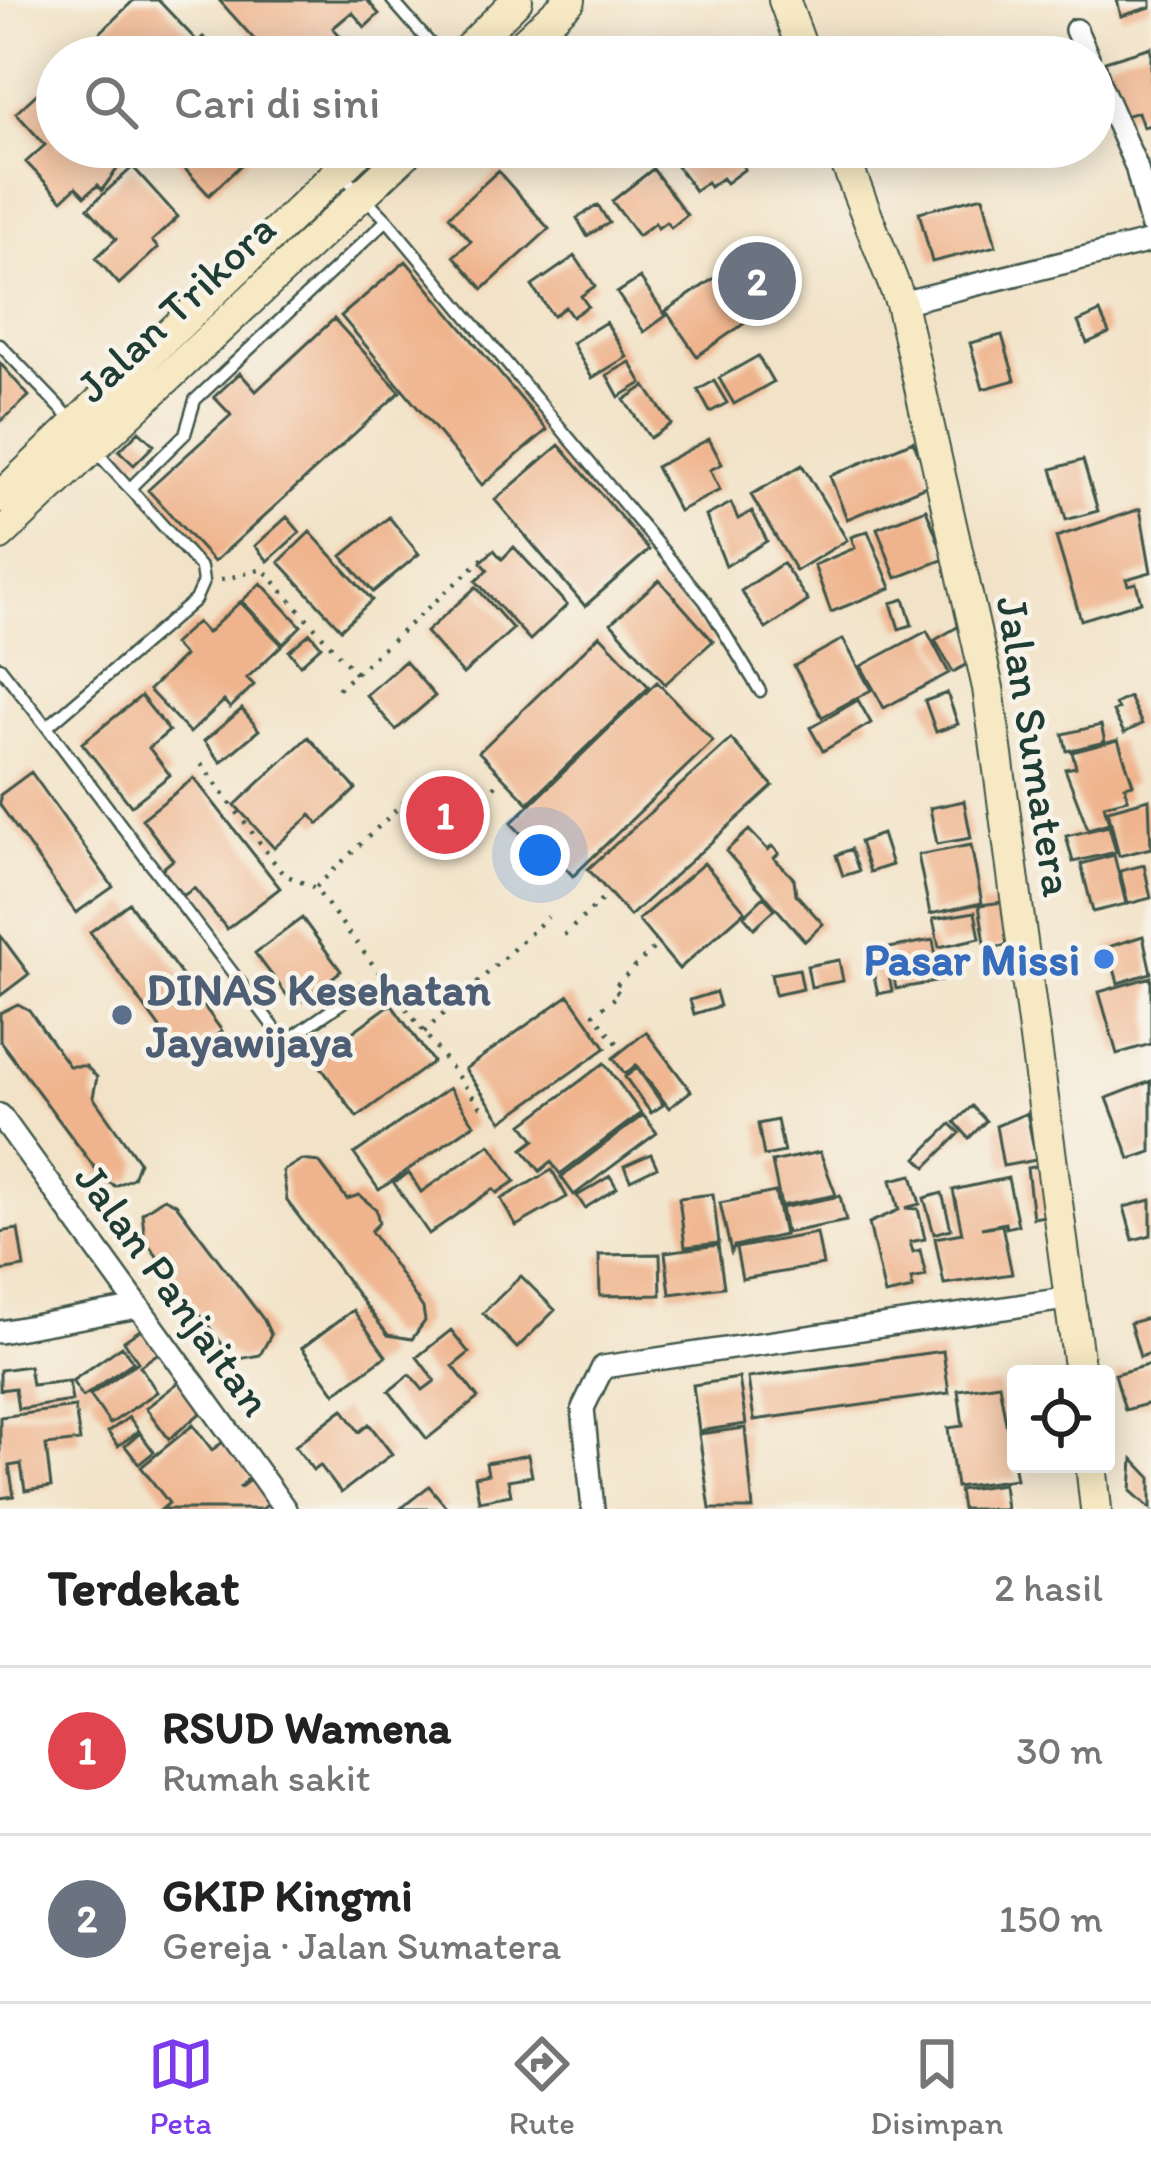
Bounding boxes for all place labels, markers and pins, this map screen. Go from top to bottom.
pin: 2 [718,236,796,326]
pin: 1 [406,770,484,860]
place label: Pasar Missi [864,932,1080,986]
marker: Pasar Missi [1091,946,1117,972]
place label: DINAS Kesehatan Jayawijaya [145,962,491,1068]
marker: DINAS Kesehatan Jayawijaya [109,1002,135,1028]

